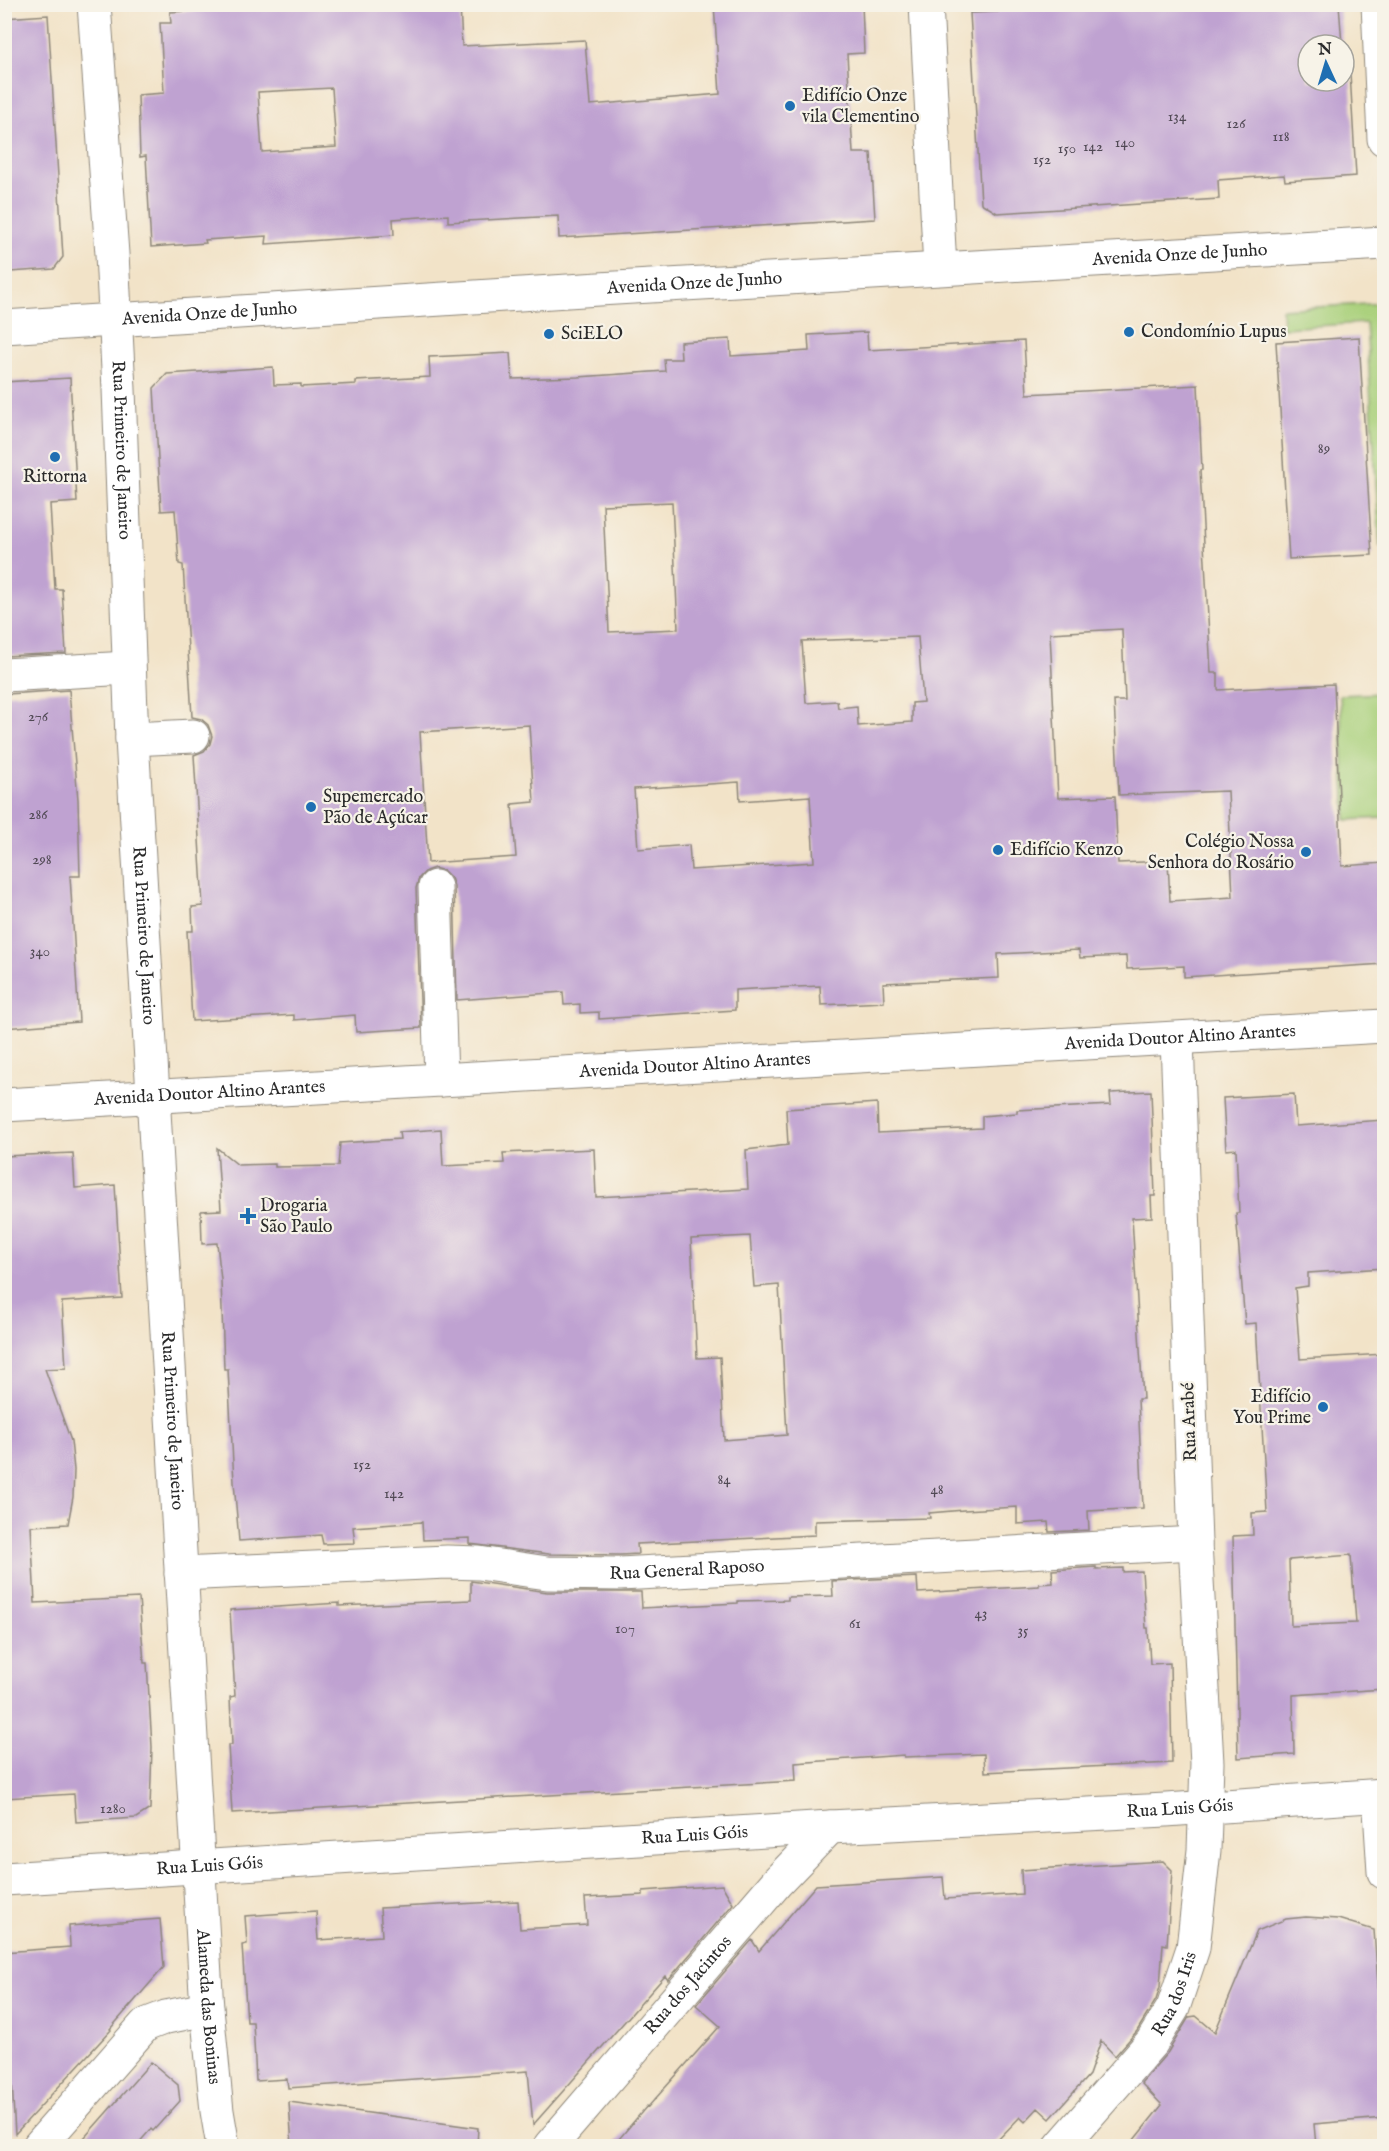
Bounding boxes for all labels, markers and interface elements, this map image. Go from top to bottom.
north arrow [1296,33,1356,93]
text: N [1316,40,1333,61]
place label: Edifício Onze vila Clementino [802,85,920,129]
marker: Edifício Onze vila Clementino [783,99,797,113]
house number: 134 [1168,107,1187,126]
house number: 126 [1227,114,1246,133]
house number: 118 [1272,127,1290,146]
house number: 140 [1115,133,1135,152]
house number: 142 [1083,137,1103,156]
house number: 150 [1058,139,1076,158]
house number: 152 [1033,150,1051,169]
street label: Avenida Onze de Junho [1091,238,1268,272]
street label: Avenida Onze de Junho [605,267,783,300]
street label: Avenida Onze de Junho [120,297,298,331]
place label: Condomínio Lupus [1141,321,1287,344]
place label: SciELO [561,323,623,346]
marker: Condomínio Lupus [1122,325,1136,339]
marker: SciELO [542,327,556,341]
street label: Rua Primeiro de Janeiro [106,360,136,540]
house number: 89 [1318,439,1330,458]
marker: Rittorna [48,450,62,464]
place label: Rittorna [23,466,87,489]
house number: 276 [28,707,49,726]
place label: Supemercado Pão de Açúcar [323,786,428,830]
marker: Supemercado Pão de Açúcar [304,800,318,814]
house number: 286 [28,805,48,824]
place label: Colégio Nossa Senhora do Rosário [1148,831,1294,875]
place label: Edifício Kenzo [1010,839,1123,862]
marker: Edifício Kenzo [991,843,1005,857]
street label: Rua Primeiro de Janeiro [127,845,160,1026]
marker: Colégio Nossa Senhora do Rosário [1299,845,1313,859]
house number: 298 [32,850,52,869]
house number: 340 [30,942,50,961]
street label: Avenida Doutor Altino Arantes [1063,1020,1296,1056]
street label: Avenida Doutor Altino Arantes [578,1047,811,1084]
street label: Avenida Doutor Altino Arantes [92,1075,326,1111]
place label: Drogaria São Paulo [260,1195,333,1239]
marker: Drogaria São Paulo [241,1209,255,1223]
street label: Rua Primeiro de Janeiro [155,1331,189,1511]
street label: Rua Arabé [1177,1382,1203,1462]
place label: Edifício You Prime [1233,1386,1311,1430]
marker: Edifício You Prime [1316,1400,1330,1414]
house number: 152 [353,1455,371,1474]
house number: 84 [717,1470,731,1489]
house number: 48 [930,1480,944,1499]
house number: 142 [384,1484,404,1503]
street label: Rua General Raposo [609,1555,765,1586]
house number: 43 [975,1604,987,1623]
house number: 61 [849,1614,861,1633]
house number: 107 [615,1619,635,1638]
house number: 35 [1017,1621,1029,1640]
street label: Rua Luis Góis [1126,1794,1234,1823]
house number: 1280 [100,1799,126,1818]
street label: Rua Luis Góis [641,1821,749,1850]
street label: Rua Luis Góis [155,1851,264,1881]
street label: Alameda das Boninas [191,1927,226,2085]
street label: Rua dos Jacintos [639,1931,737,2039]
street label: Rua dos Iris [1147,1949,1202,2040]

